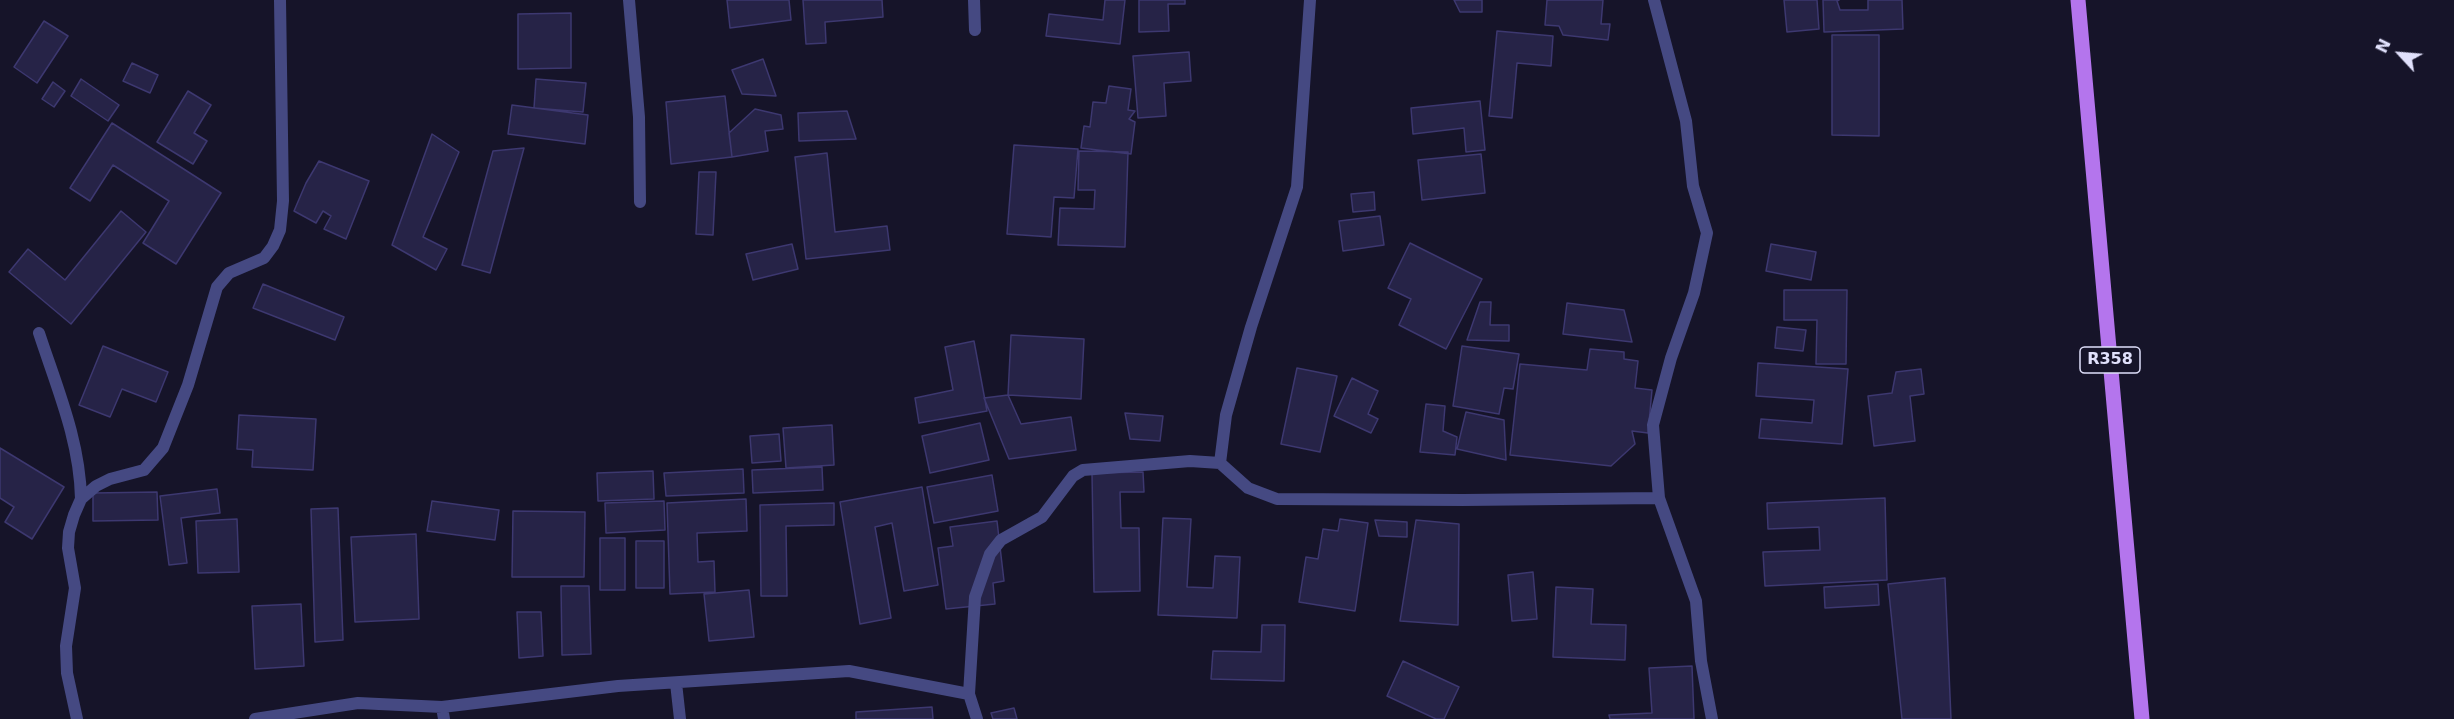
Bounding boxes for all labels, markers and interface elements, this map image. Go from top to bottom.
north arrow [2370,24,2430,84]
text: N [2372,36,2395,56]
road number: R358 [2080,347,2140,373]

